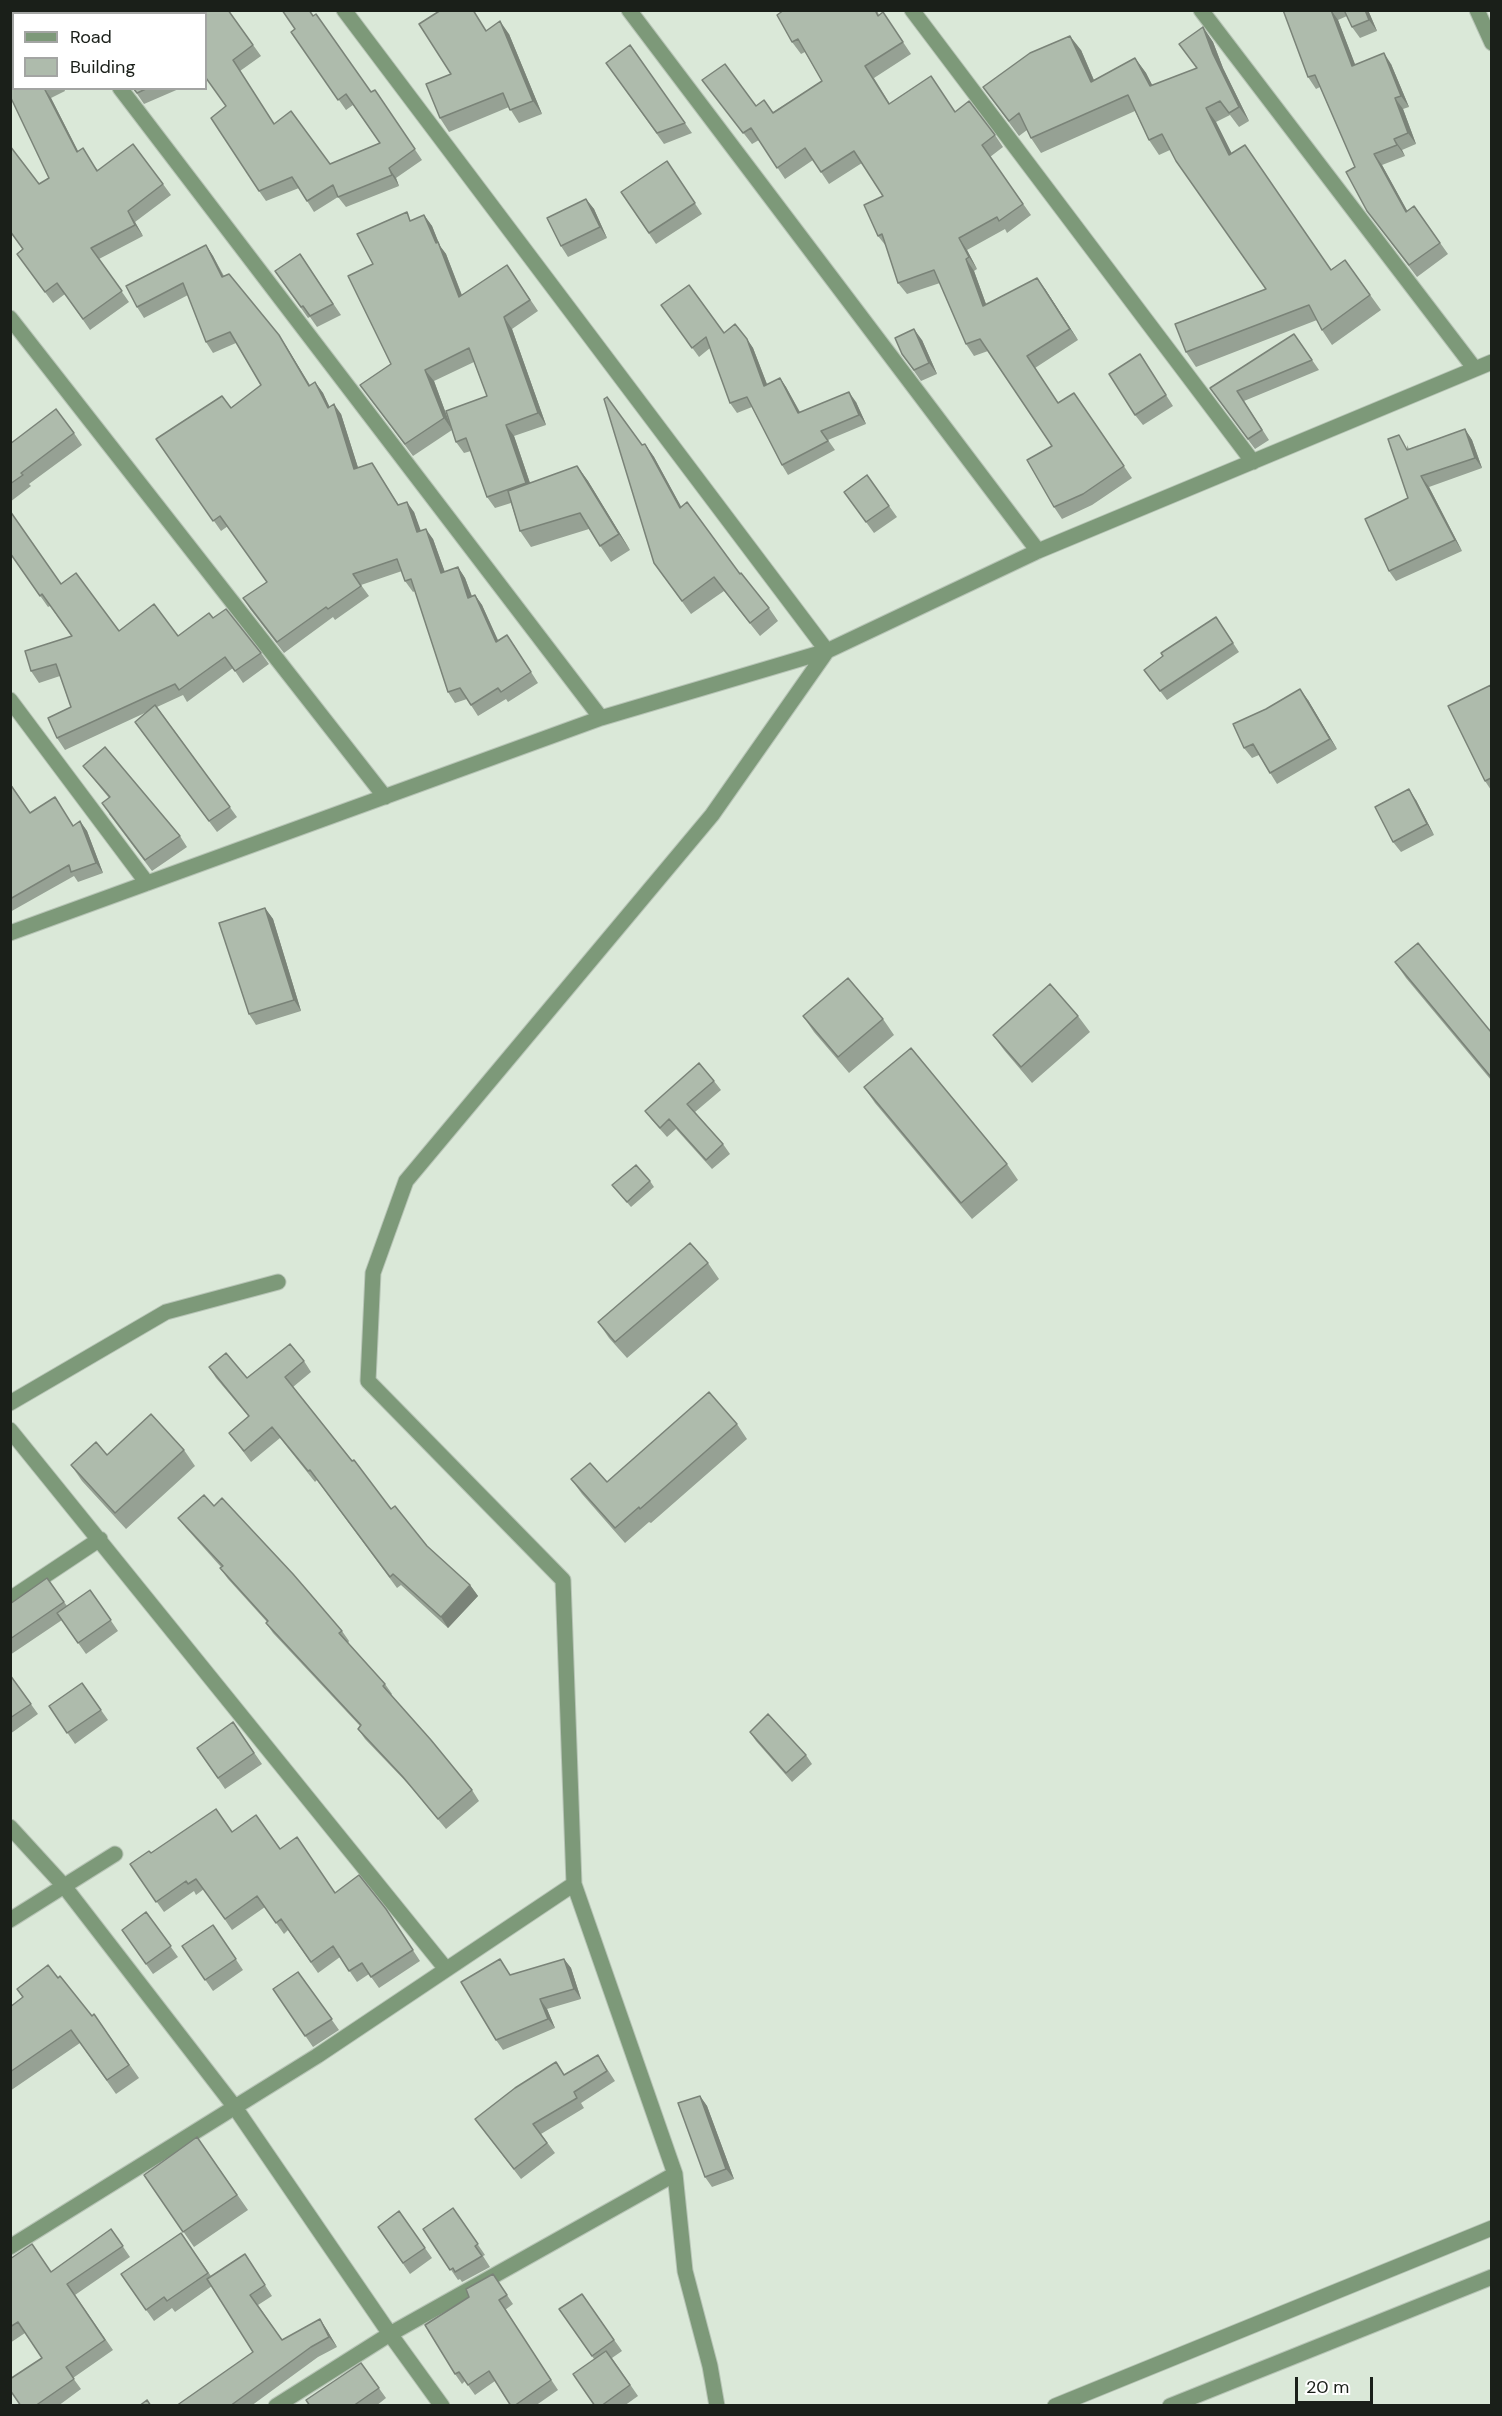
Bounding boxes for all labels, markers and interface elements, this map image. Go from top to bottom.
legend [12,12,207,90]
text: Road [70,25,112,49]
text: Building [70,55,135,79]
scale bar [1298,2365,1376,2403]
text: 20 m [1306,2375,1349,2399]

